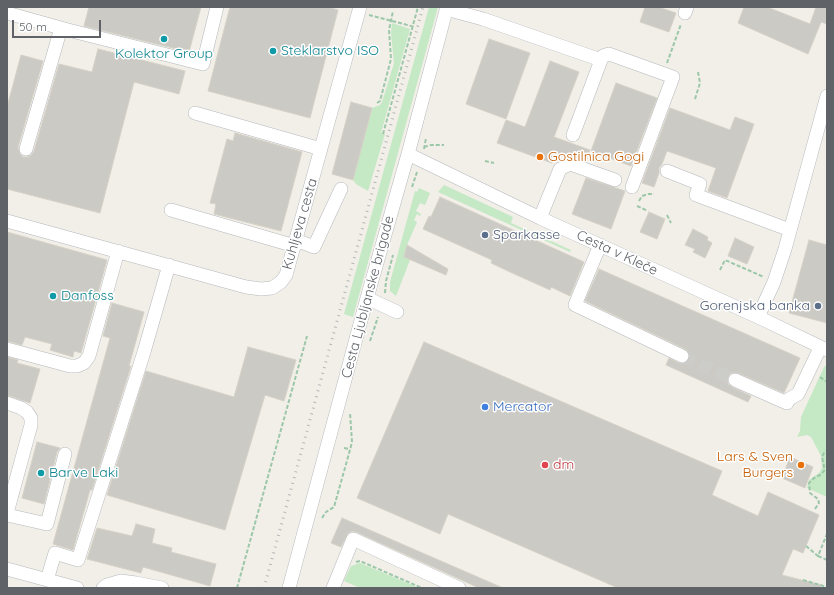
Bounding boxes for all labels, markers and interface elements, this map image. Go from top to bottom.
scale bar [14,12,103,38]
text: 50 m [19,19,47,34]
marker: Kolektor Group [159,34,169,44]
place label: Steklarstvo ISO [281,43,379,59]
place label: Kolektor Group [115,46,213,62]
marker: Steklarstvo ISO [268,46,278,56]
place label: Gostilnica Gogi [548,149,644,165]
marker: Gostilnica Gogi [535,152,545,162]
street label: Kuhljeva cesta [279,176,321,272]
street label: Cesta Ljubljanske brigade [338,214,398,380]
place label: Sparkasse [493,227,560,243]
street label: Cesta v Kleče [574,227,660,279]
marker: Sparkasse [480,230,490,240]
place label: Danfoss [61,288,114,304]
marker: Danfoss [48,291,58,301]
place label: Gorenjska banka [700,298,810,314]
marker: Gorenjska banka [813,301,823,311]
place label: Mercator [493,399,552,415]
marker: Mercator [480,402,490,412]
place label: Lars & Sven Burgers [717,449,793,482]
place label: dm [553,457,574,473]
marker: dm [540,460,550,470]
marker: Lars & Sven Burgers [796,460,806,470]
place label: Barve Laki [49,465,118,481]
marker: Barve Laki [36,468,46,478]

